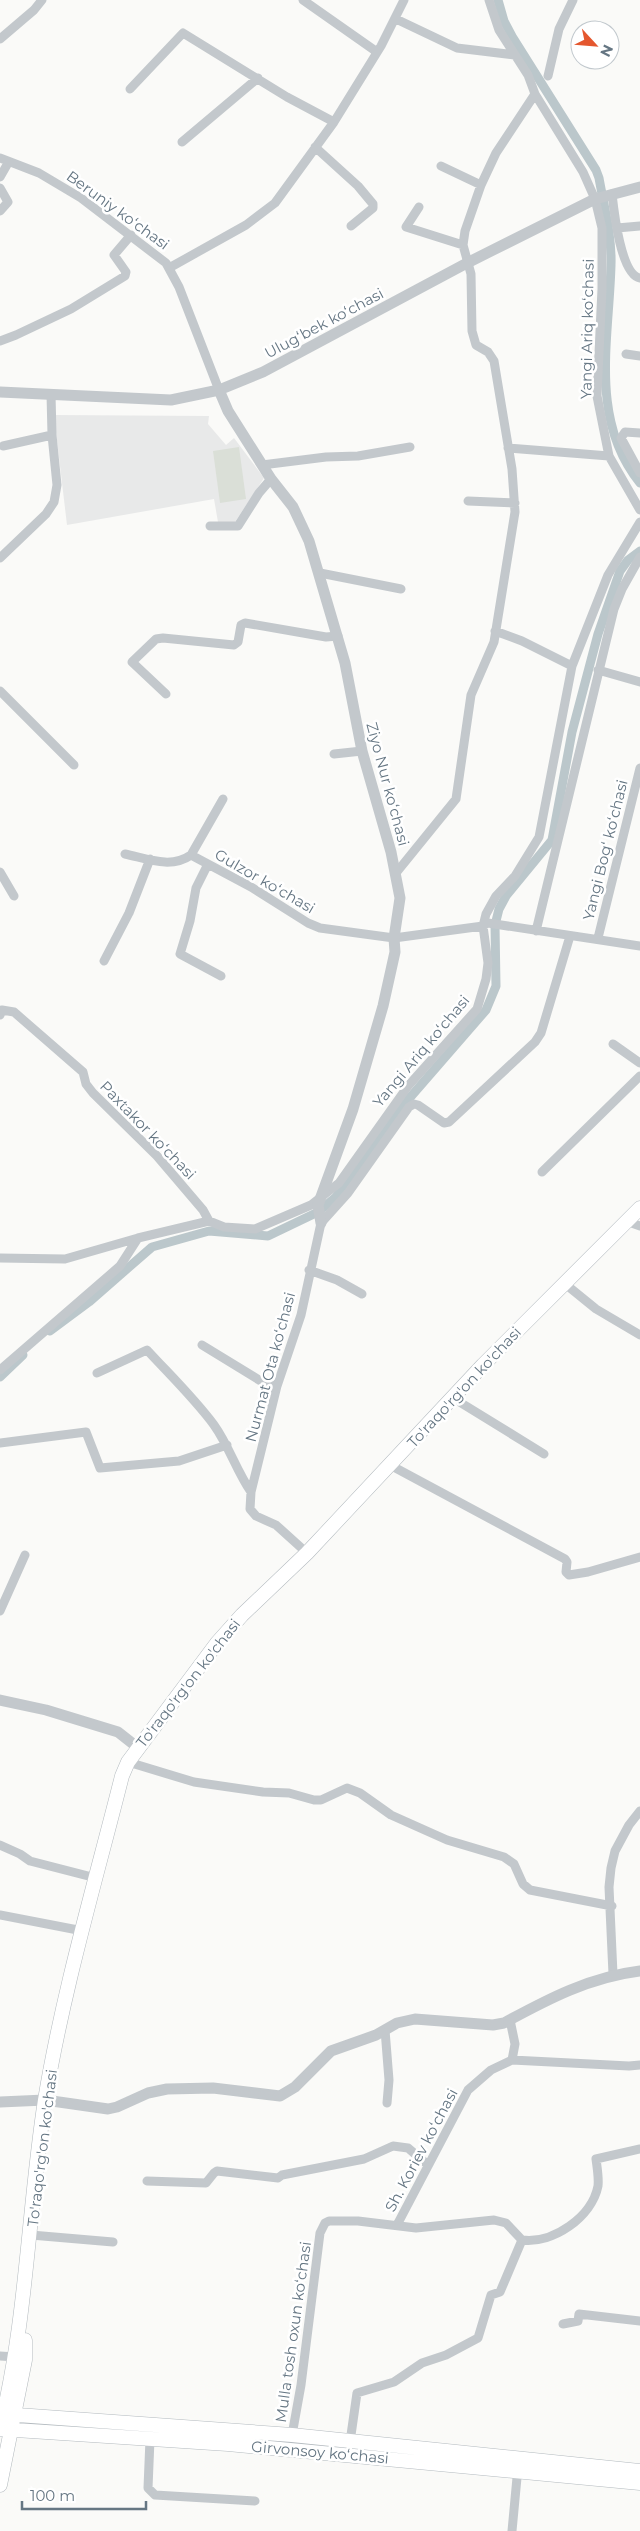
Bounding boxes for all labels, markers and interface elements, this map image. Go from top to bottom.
north arrow [570,20,620,70]
text: N [596,42,617,60]
street label: Beruniy koʻchasi [63,166,173,254]
street label: Yangi Ariq koʻchasi [576,259,598,399]
street label: Ulugʻbek koʻchasi [261,284,387,362]
street label: Ziyo Nur koʻchasi [362,720,414,848]
street label: Yangi Bogʻ koʻchasi [578,778,632,922]
street label: Gulzor koʻchasi [211,845,319,917]
street label: Yangi Ariq koʻchasi [369,991,473,1111]
street label: Paxtakor koʻchasi [96,1077,200,1183]
street label: Nurmat Ota koʻchasi [241,1290,299,1444]
street label: To'raqo'rg'on ko'chasi [403,1323,525,1451]
street label: To'raqo'rg'on ko'chasi [132,1615,244,1751]
street label: To'raqo'rg'on ko'chasi [23,2068,61,2228]
street label: Sh. Koriev koʻchasi [380,2085,462,2215]
street label: Mulla tosh oxun koʻchasi [271,2240,315,2424]
street label: Girvonsoy koʻchasi [250,2437,390,2467]
scale bar [22,2478,146,2510]
text: 100 m [30,2486,75,2505]

